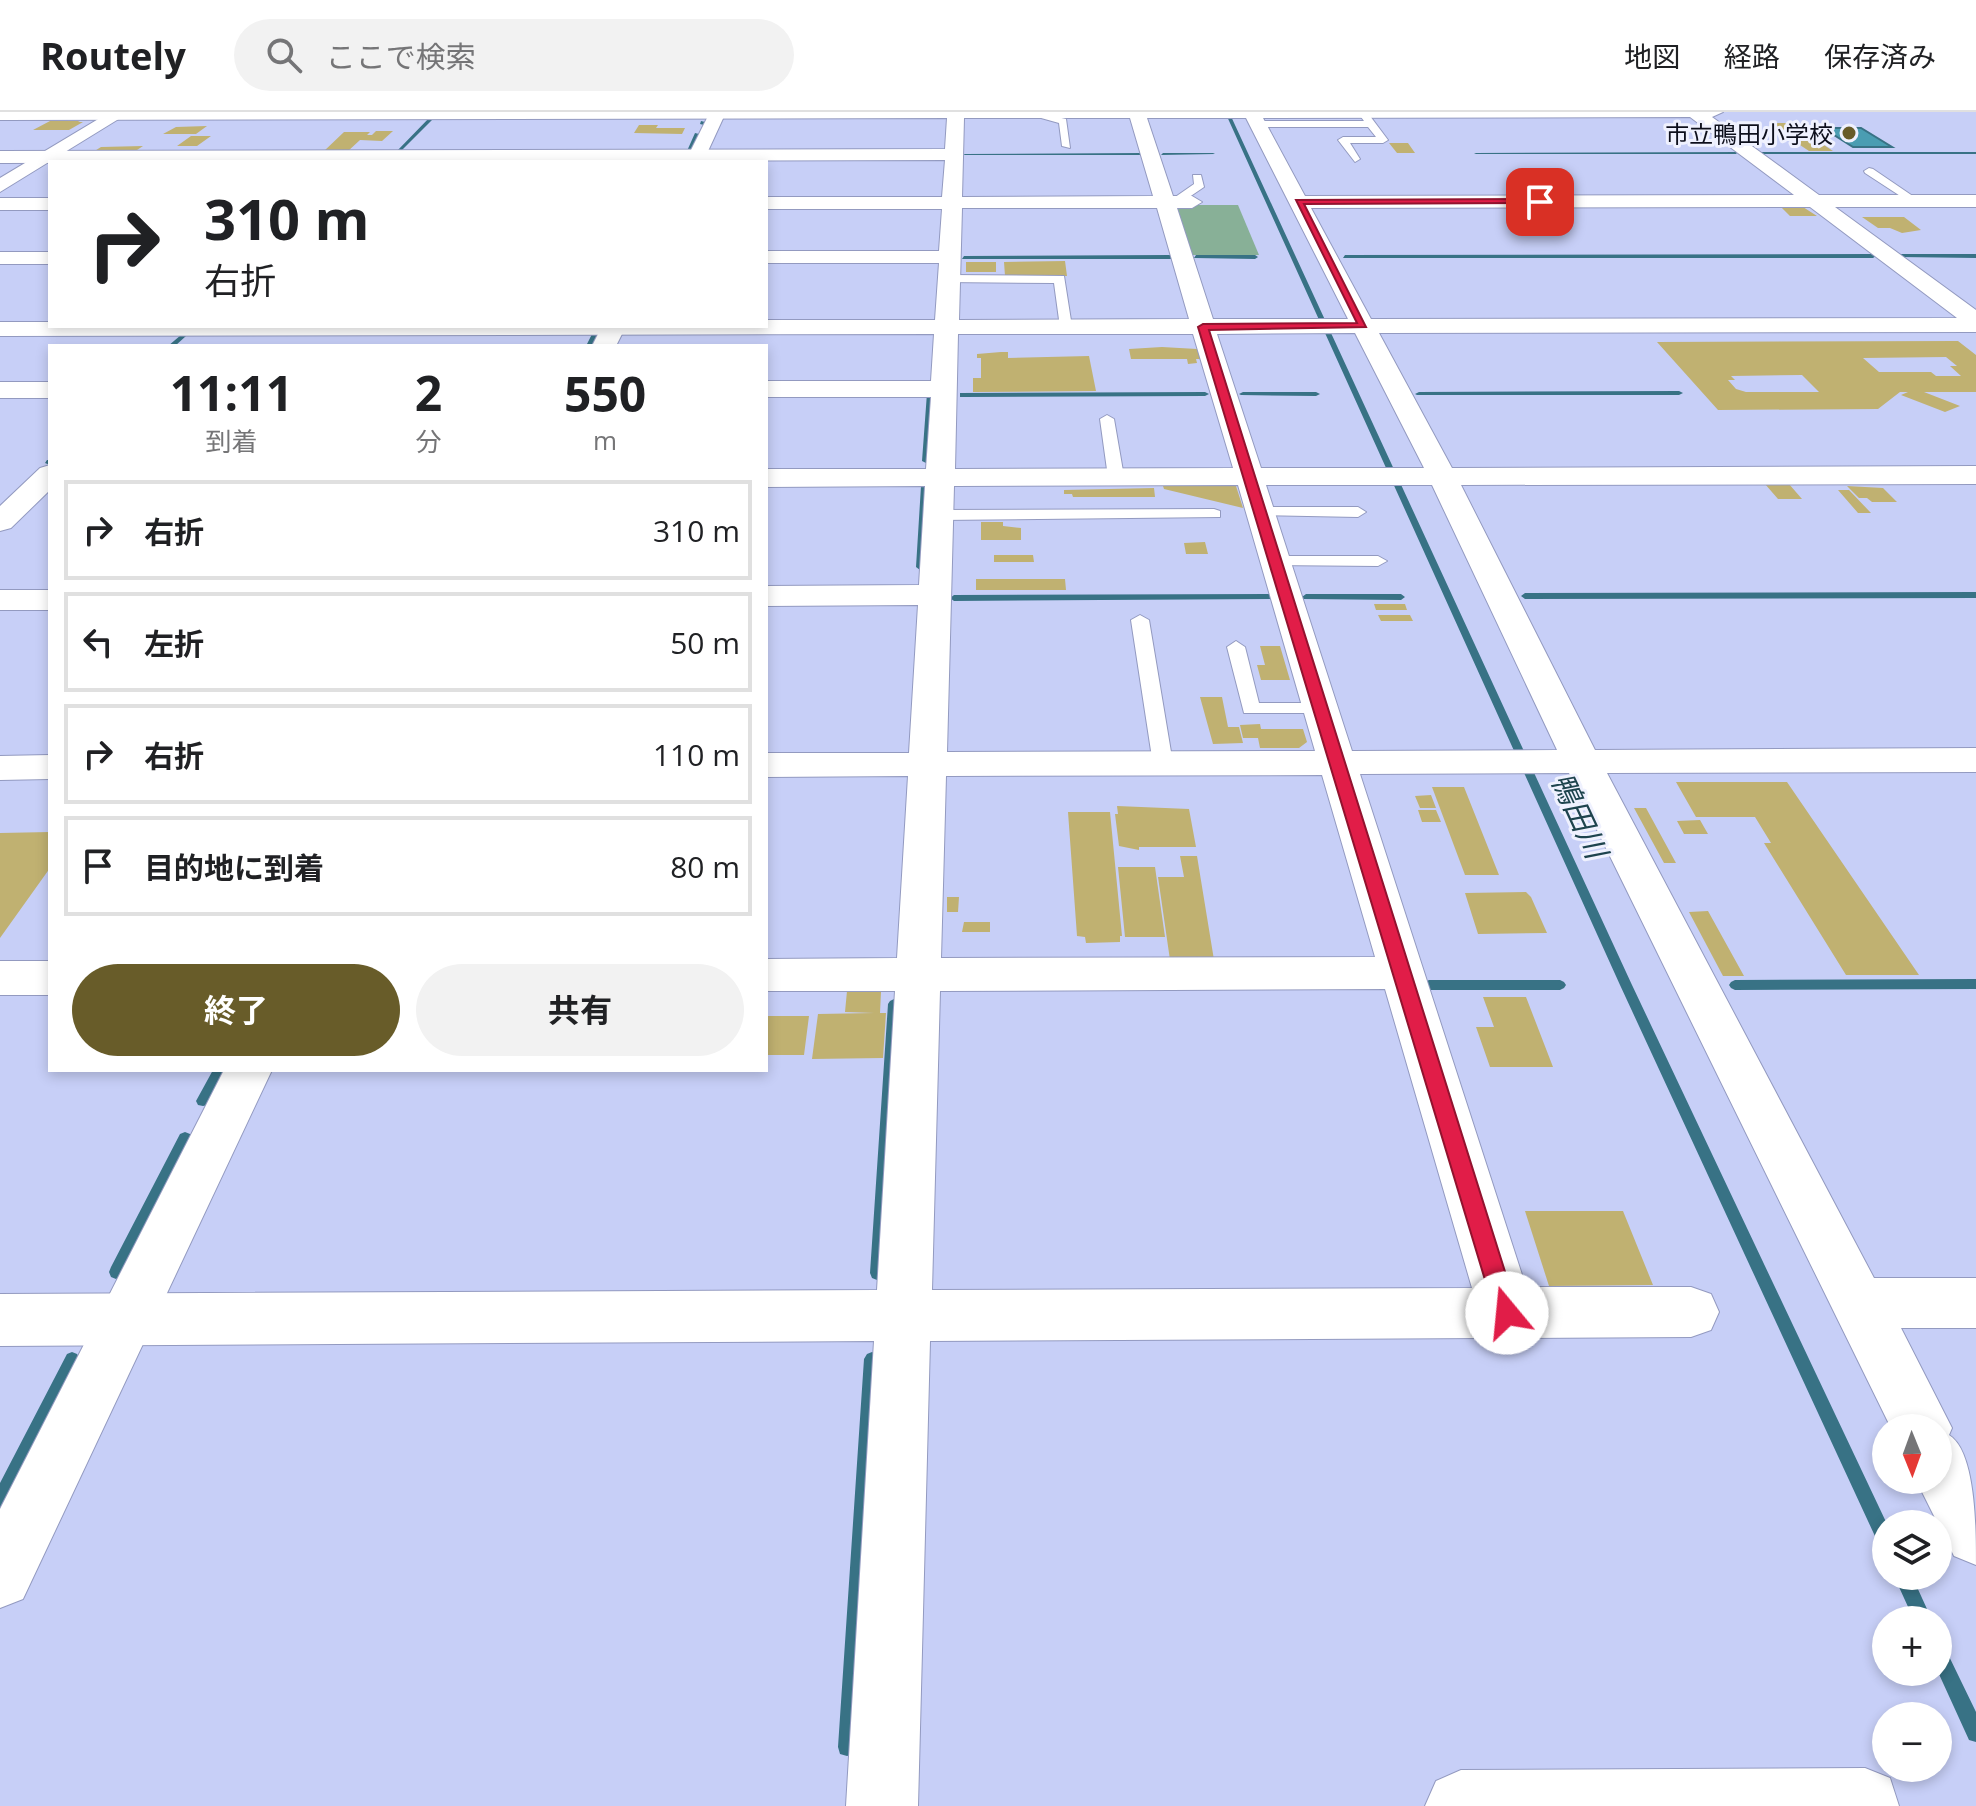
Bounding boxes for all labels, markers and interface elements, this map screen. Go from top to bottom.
search box [234,19,794,91]
text: Routely [40,29,186,81]
icon: search [262,33,306,77]
text: ここで検索 [326,36,476,77]
text: 地図 [1624,37,1680,75]
text: 経路 [1724,37,1780,75]
text: 保存済み [1824,37,1936,75]
place label: 市立鴨田小学校 [1665,117,1833,150]
marker: 市立鴨田小学校 [1840,124,1858,142]
pin [1506,168,1574,236]
text: 310 m [204,180,370,256]
icon: arrive [1518,180,1562,224]
icon: right [72,192,176,296]
text: 右折 [204,256,276,305]
text: 11:11 [170,360,293,425]
text: 2 [415,360,442,425]
text: 550 [564,361,646,426]
text: m [593,422,617,458]
text: 到着 [205,423,257,459]
text: 分 [416,423,442,459]
icon: right [76,508,120,552]
text: 310 m [653,510,740,551]
text: 右折 [144,511,204,552]
icon: left [76,620,120,664]
text: 50 m [670,622,740,663]
text: 左折 [144,623,204,664]
icon: right [76,732,120,776]
text: 110 m [653,734,740,775]
text: 右折 [144,735,204,776]
water label: 鴨田川 [1542,766,1619,867]
icon: arrive [76,844,120,888]
text: 80 m [670,846,740,887]
text: 目的地に到着 [144,847,324,888]
button: 終了 [72,964,400,1056]
button: 共有 [416,964,744,1056]
position arrow [1465,1271,1549,1355]
north arrow [1872,1414,1952,1494]
map controls [1872,1414,1952,1782]
button: layers [1872,1510,1952,1590]
button: + [1872,1606,1952,1686]
button: − [1872,1702,1952,1782]

